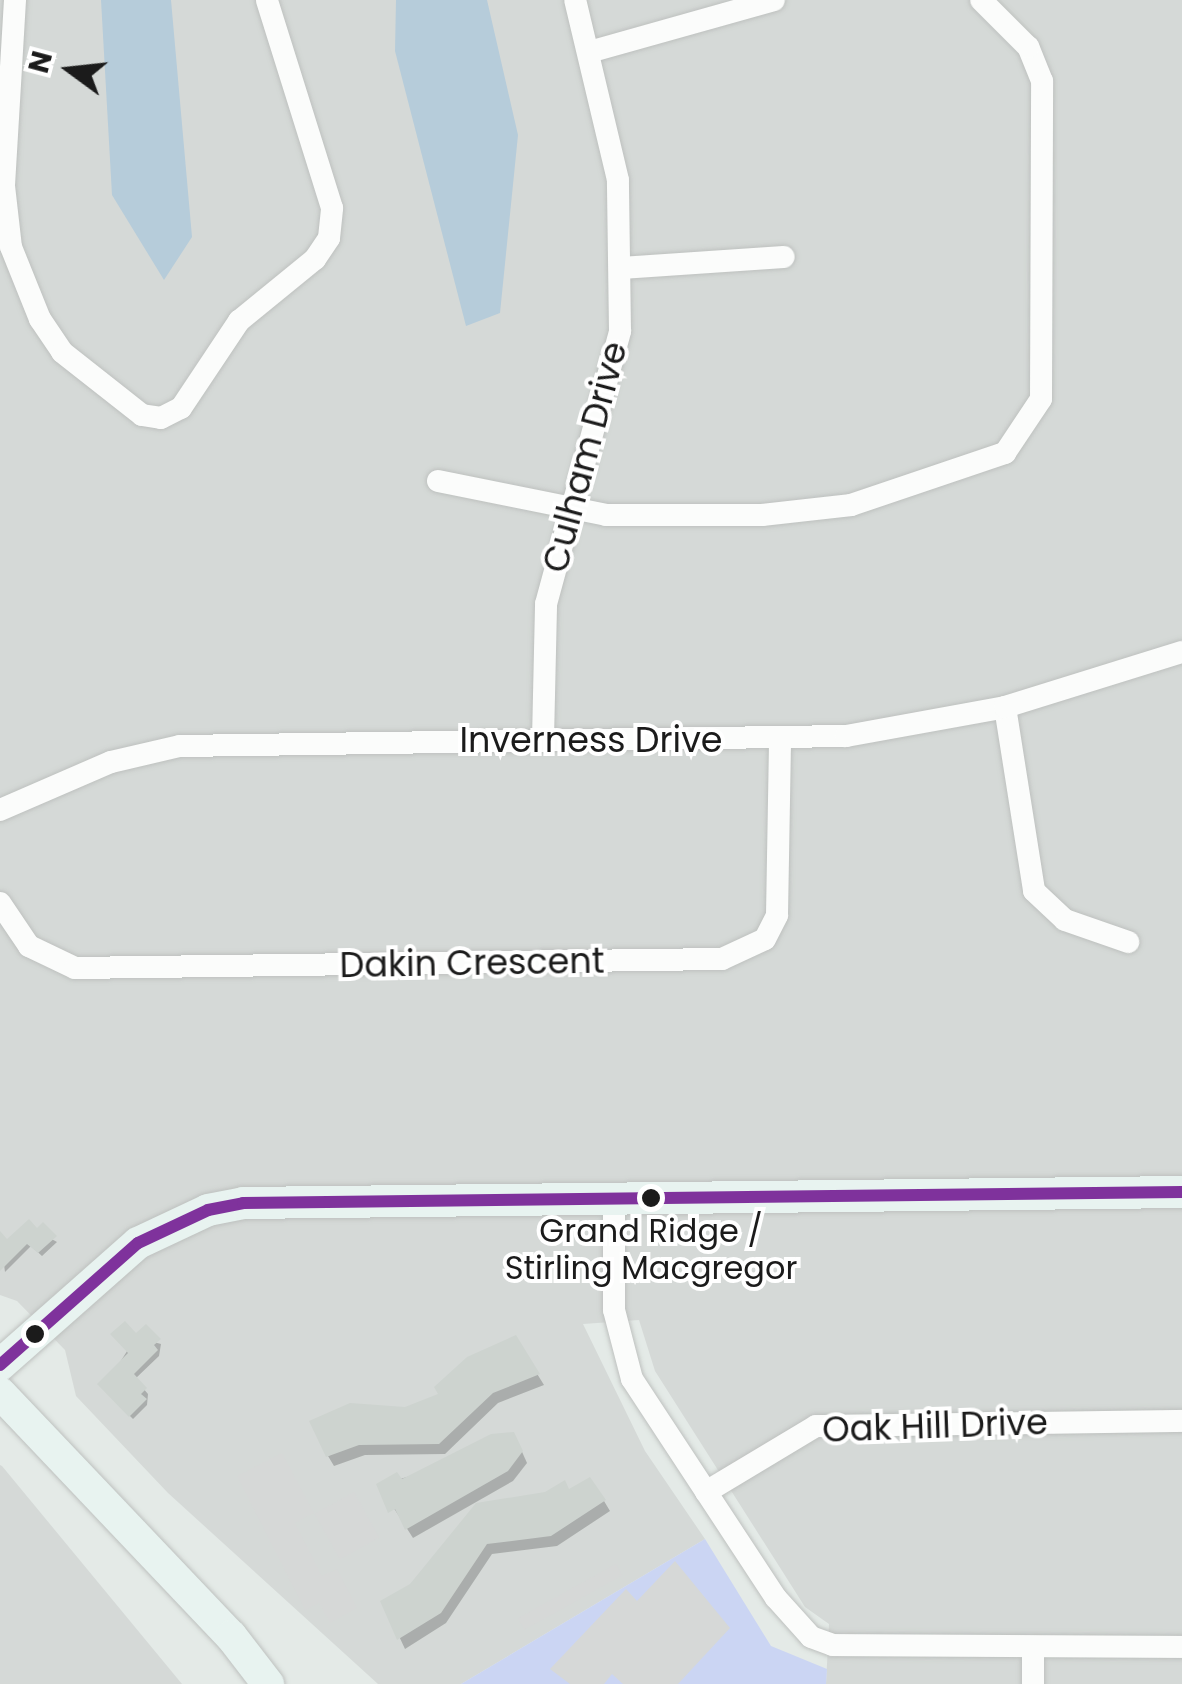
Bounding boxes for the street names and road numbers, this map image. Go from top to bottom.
street label: Culham Drive [534,337,636,577]
street label: Inverness Drive [459,719,723,761]
street label: Dakin Crescent [339,940,605,986]
street label: Oak Hill Drive [821,1401,1049,1451]

